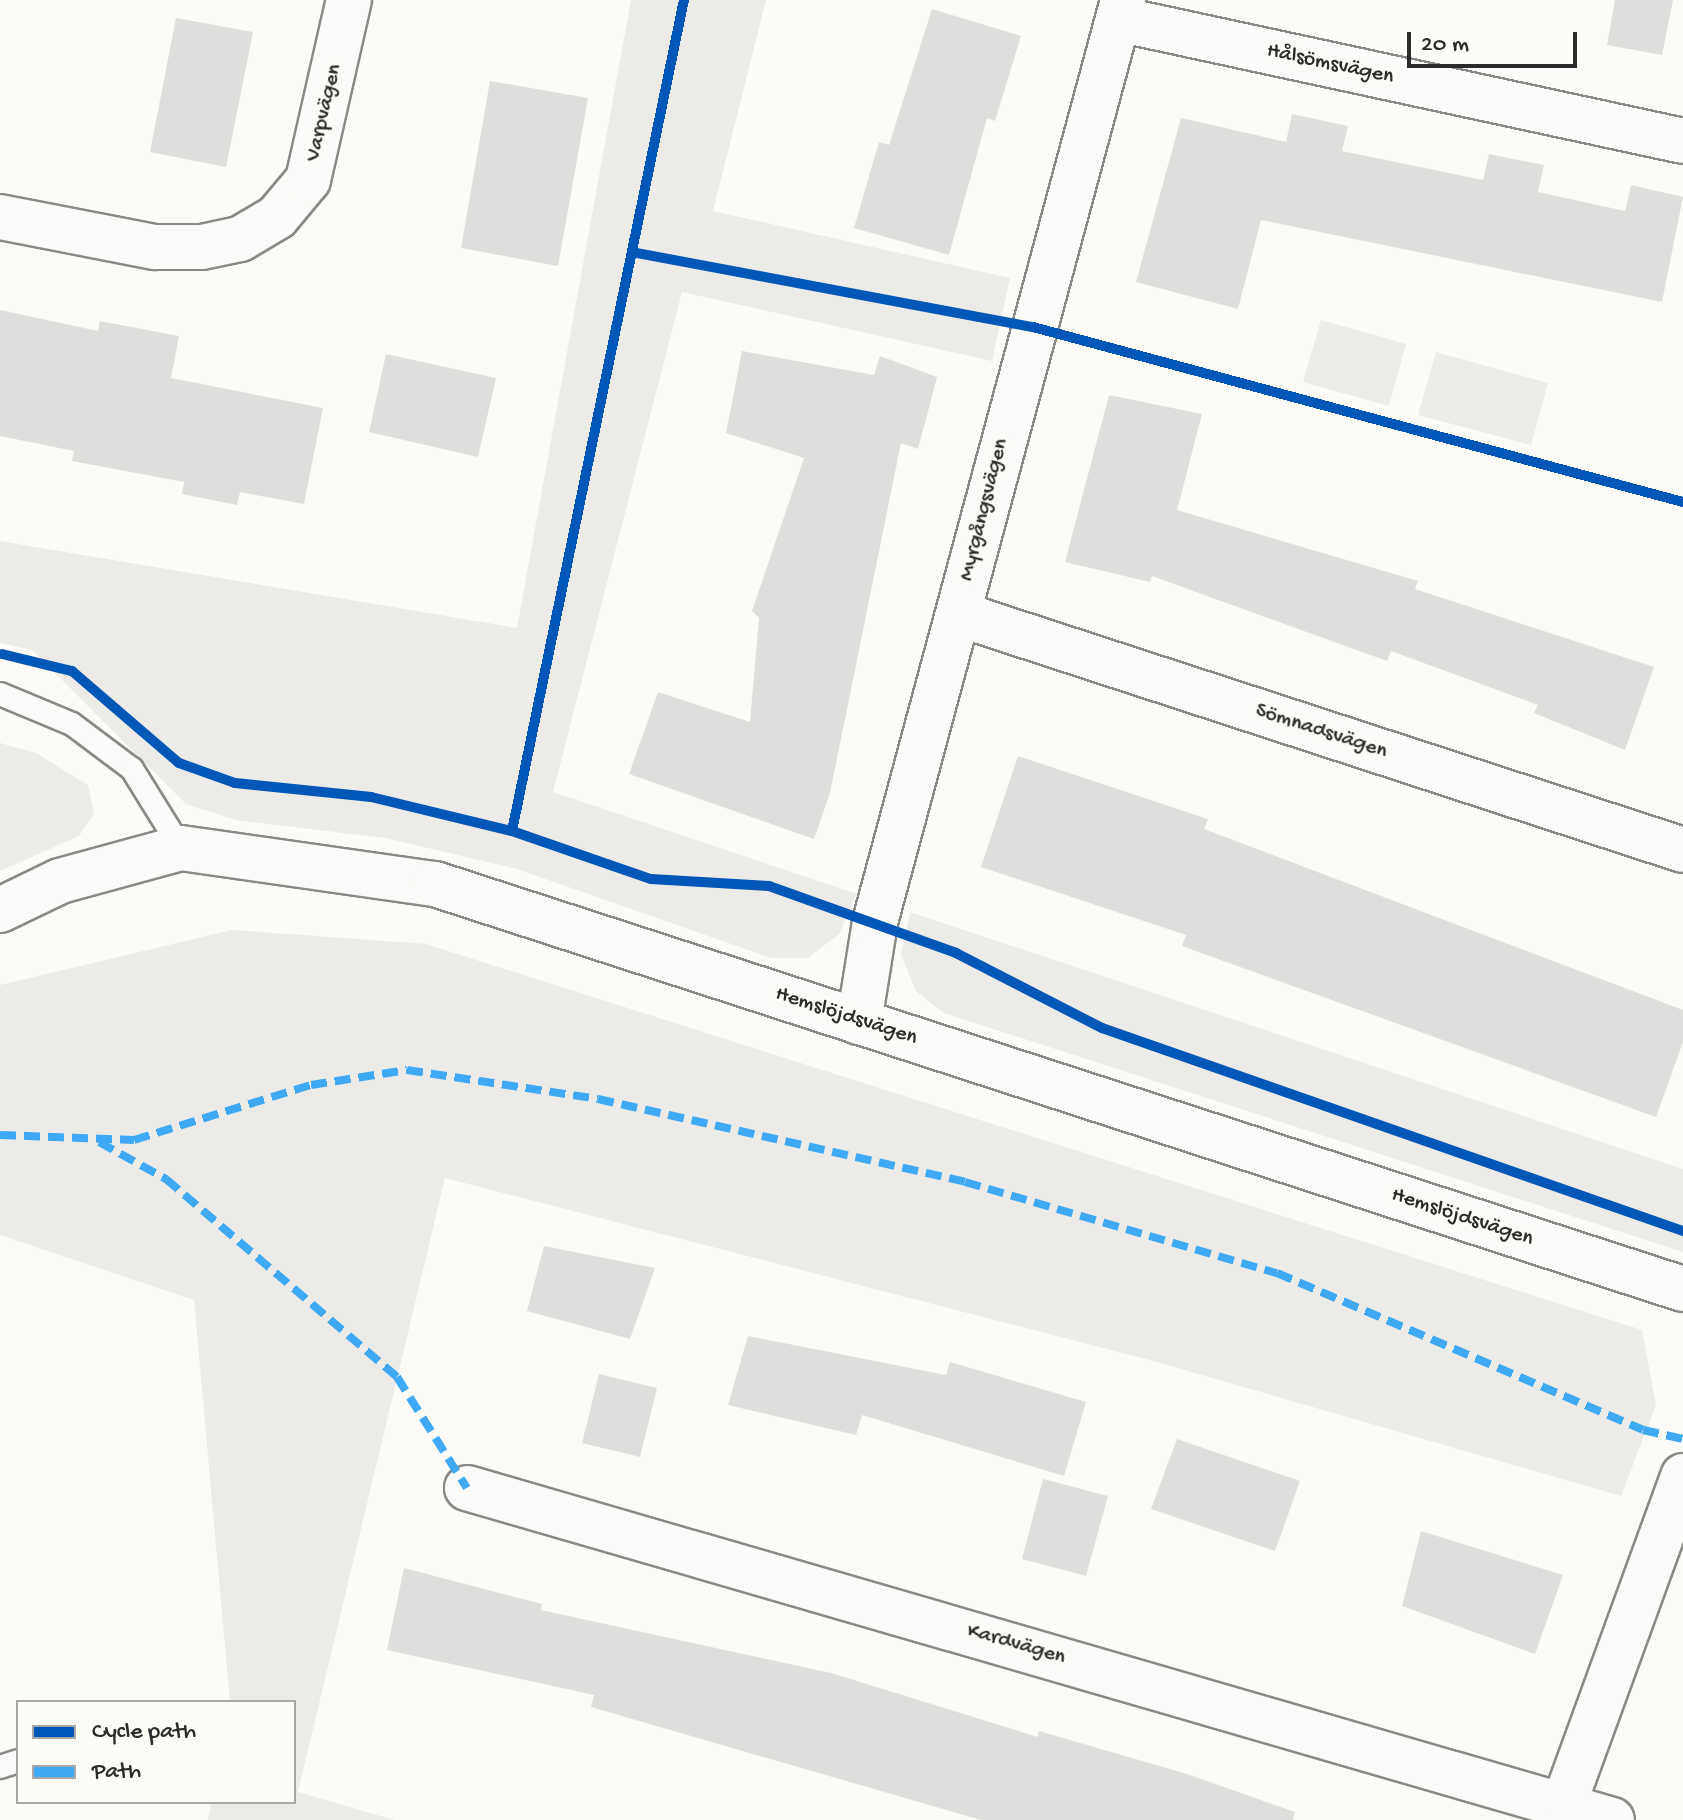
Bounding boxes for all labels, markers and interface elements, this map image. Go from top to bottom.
scale bar [1411,16,1581,66]
text: 20 m [1421,31,1469,60]
street label: Hålsömsvägen [1264,39,1396,91]
street label: Varpvägen [301,62,349,164]
street label: Myrgångsvägen [955,436,1015,584]
street label: Sömnadsvägen [1252,698,1390,766]
street label: Hemslöjdsvägen [772,982,920,1052]
street label: Hemslöjdsvägen [1388,1183,1536,1253]
street label: Kardvägen [964,1618,1068,1672]
legend [16,1700,296,1804]
text: Cycle path [92,1718,196,1747]
text: Path [92,1758,141,1787]

